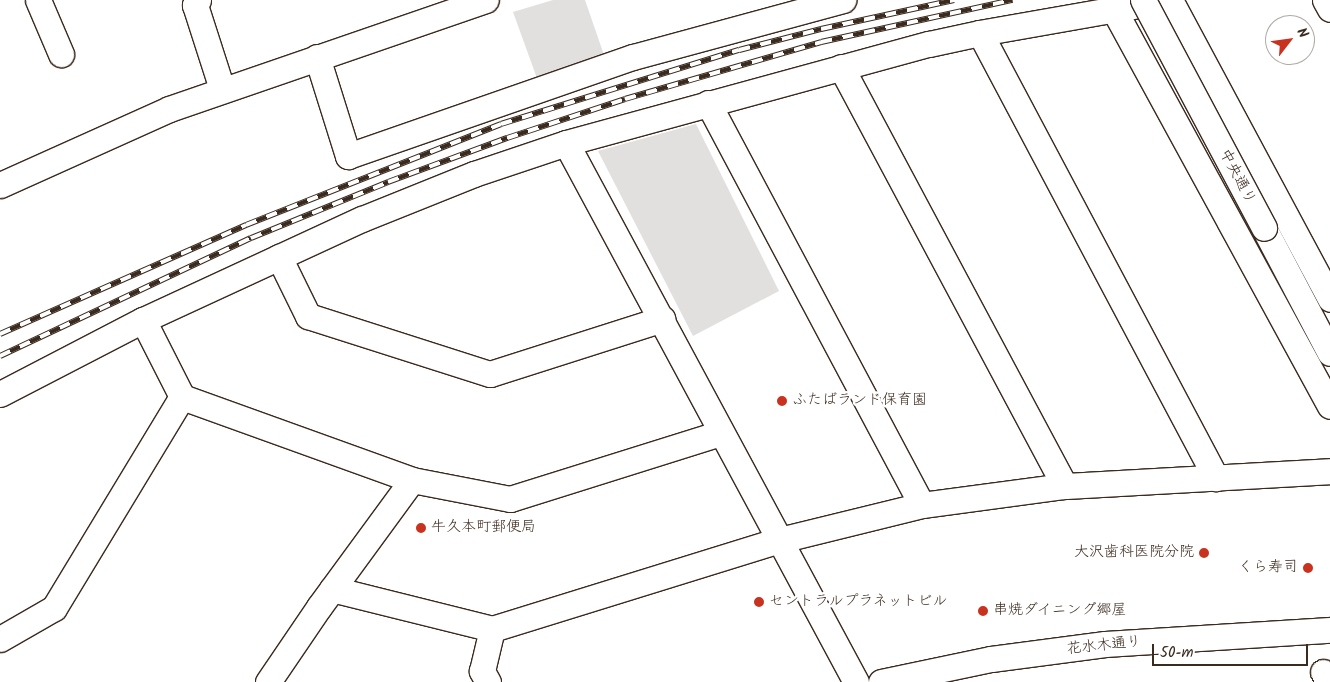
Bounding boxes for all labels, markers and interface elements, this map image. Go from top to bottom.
north arrow [1265,15,1315,65]
text: N [1290,24,1314,42]
street label: 中央通り [1215,146,1259,208]
place label: ふたばランド保育園 [792,392,927,410]
marker: ふたばランド保育園 [776,395,788,407]
place label: 牛久本町郵便局 [431,519,536,537]
marker: 牛久本町郵便局 [415,522,427,534]
place label: 大沢歯科医院分院 [1074,544,1194,562]
marker: 大沢歯科医院分院 [1198,547,1210,559]
place label: くら寿司 [1238,559,1298,577]
marker: くら寿司 [1302,562,1314,574]
place label: セントラルプラネットビル [769,593,949,611]
marker: セントラルプラネットビル [753,596,765,608]
place label: 串焼ダイニング郷屋 [993,602,1128,620]
marker: 串焼ダイニング郷屋 [977,605,989,617]
street label: 花水木通り [1066,633,1142,659]
scale bar [1155,634,1311,666]
text: 50 m [1160,641,1194,665]

